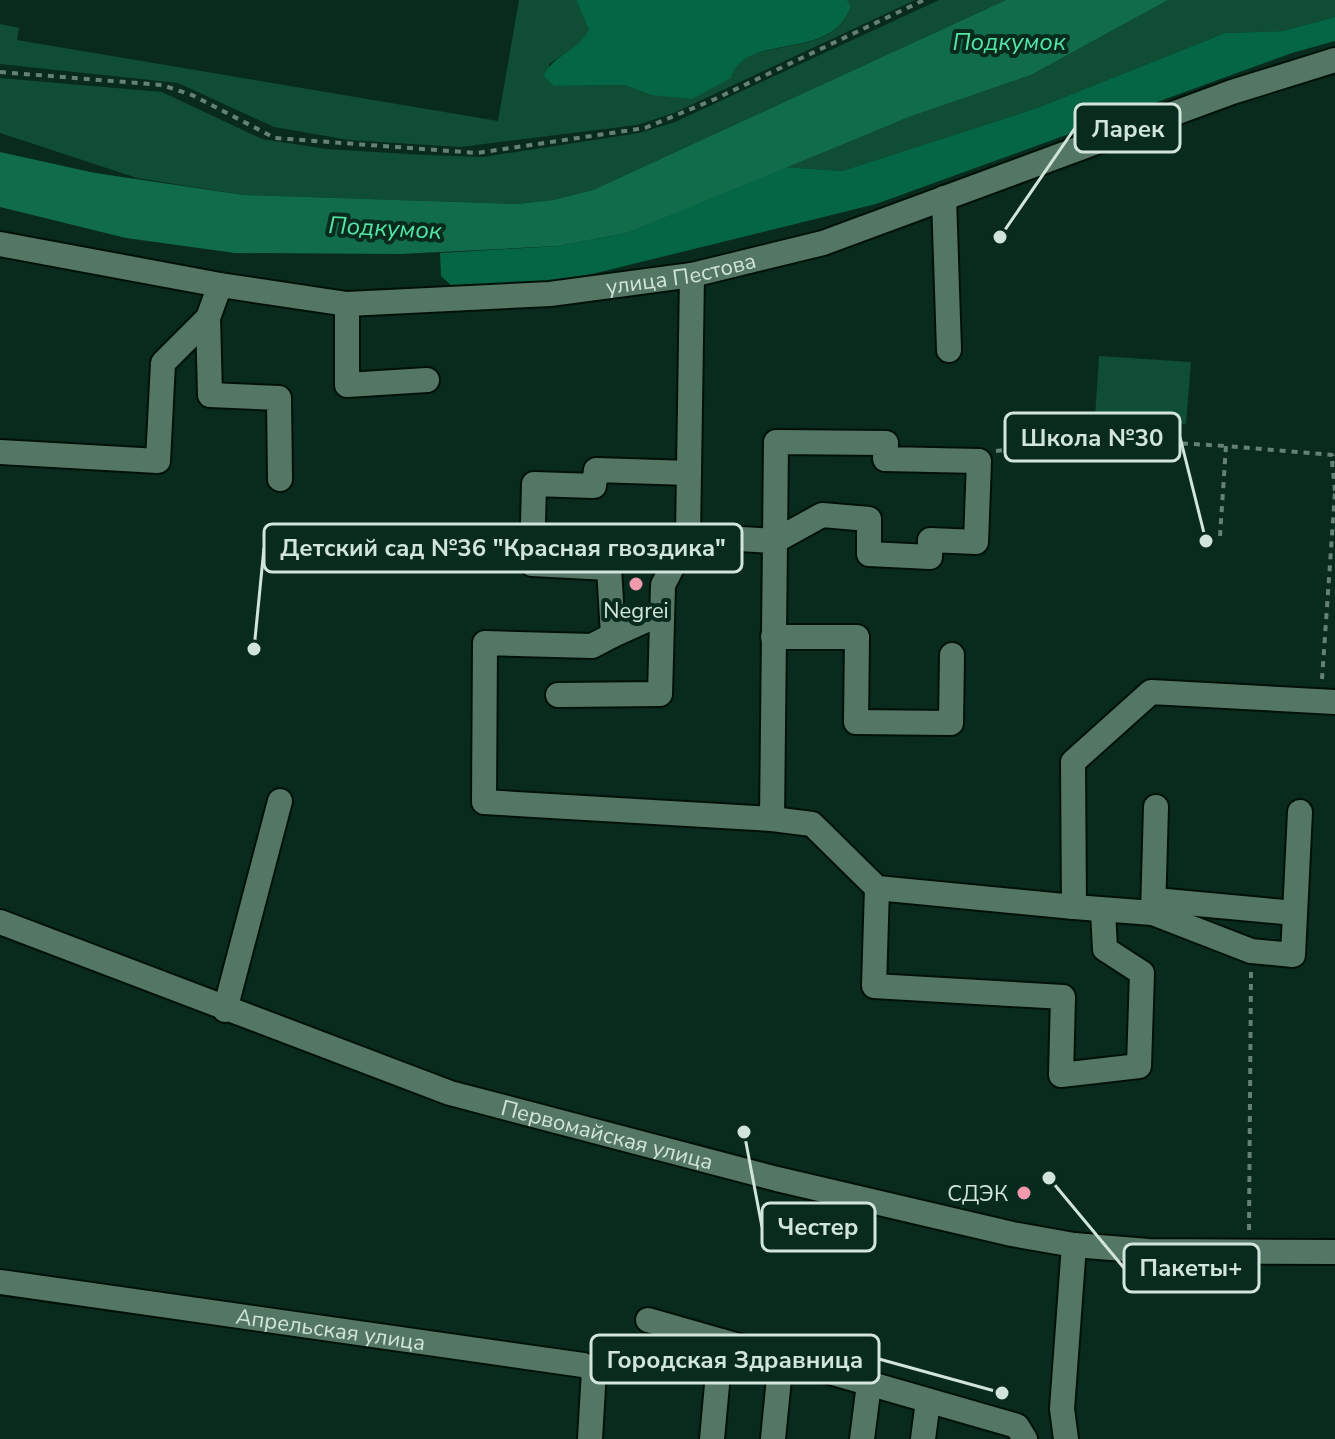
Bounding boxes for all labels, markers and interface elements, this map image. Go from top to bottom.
water label: Подкумок [952,26,1066,58]
callout: Ларек [1075,104,1180,152]
text: Ларек [1091,113,1165,145]
water label: Подкумок [328,209,443,247]
street label: улица Пестова [604,246,759,302]
callout: Школа №30 [1005,413,1180,461]
text: Школа №30 [1021,422,1163,454]
callout: Детский сад №36 "Красная гвоздика" [264,524,742,572]
text: Детский сад №36 "Красная гвоздика" [280,532,726,564]
marker: Negrei [627,575,645,593]
place label: Negrei [603,596,669,626]
street label: Первомайская улица [498,1093,716,1178]
place label: СДЭК [947,1179,1008,1209]
marker: СДЭК [1015,1184,1033,1202]
callout: Честер [762,1203,875,1251]
text: Честер [777,1211,859,1243]
callout: Пакеты+ [1124,1244,1259,1292]
text: Пакеты+ [1139,1252,1243,1284]
street label: Апрельская улица [234,1302,427,1358]
callout: Городская Здравница [591,1335,879,1383]
text: Городская Здравница [607,1344,863,1376]

